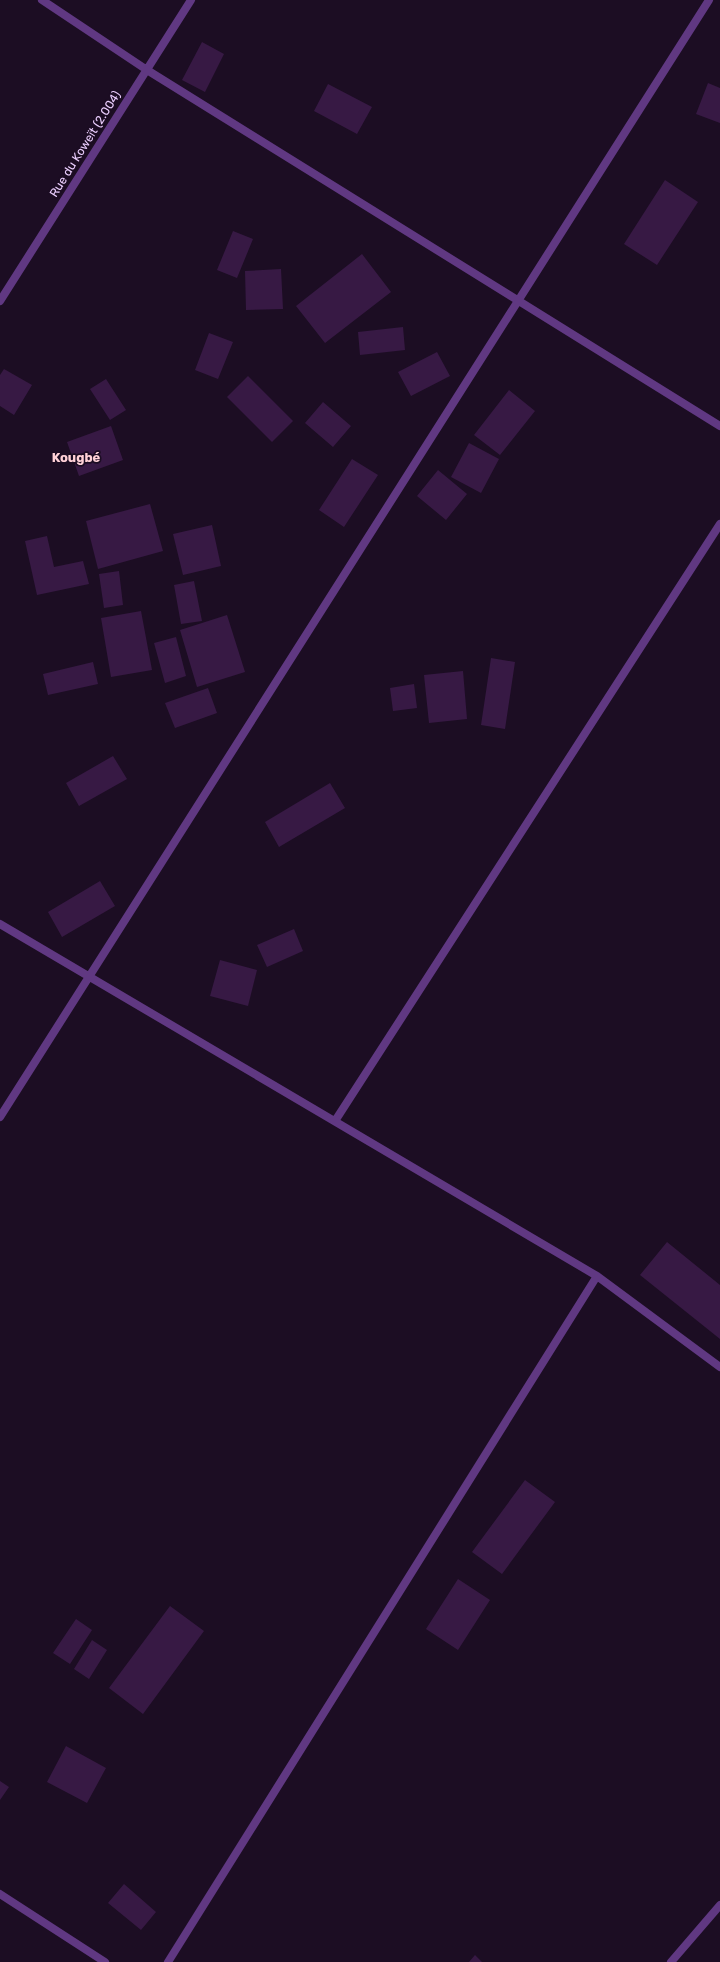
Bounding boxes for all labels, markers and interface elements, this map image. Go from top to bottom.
street label: Rue du Koweït (2.004) [47,88,123,200]
district label: Kougbé [52,450,101,465]

